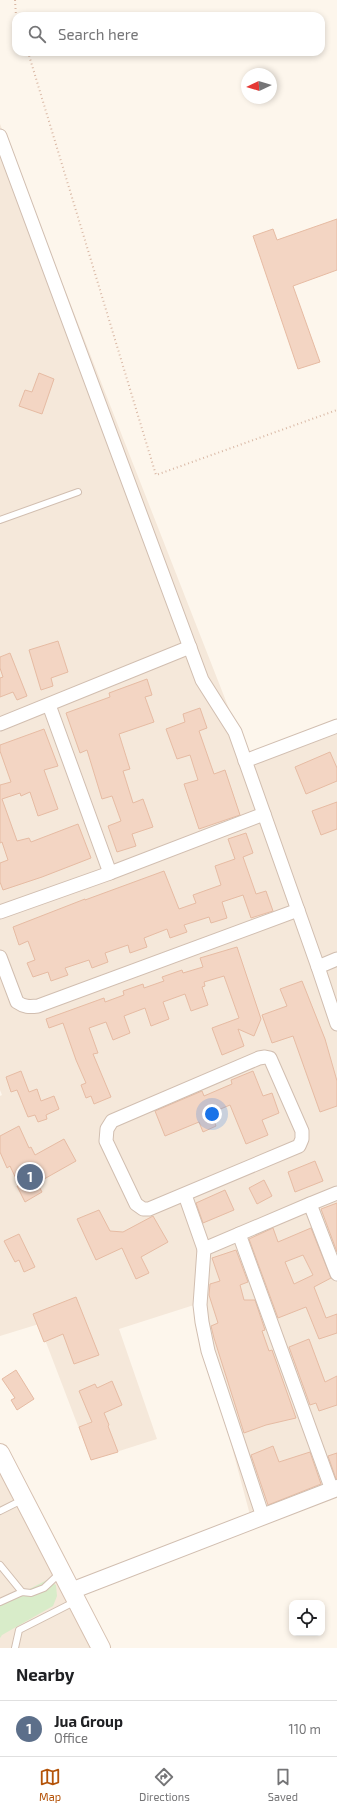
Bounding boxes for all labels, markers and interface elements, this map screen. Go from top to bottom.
search box [12,12,325,56]
icon: search [26,23,48,45]
text: Search here [58,25,139,43]
north arrow [241,68,277,104]
your location [202,1104,222,1124]
pin: 1 [17,1162,43,1192]
map controls [289,1600,325,1636]
button: locate [289,1600,325,1636]
text: Nearby [16,1664,74,1684]
text: Jua Group [54,1712,123,1730]
text: 1 [26,1721,32,1737]
text: 110 m [289,1721,321,1737]
text: Office [54,1730,88,1746]
tab: Map [39,1766,61,1803]
tab: Directions [139,1766,190,1803]
tab: Saved [268,1766,298,1803]

